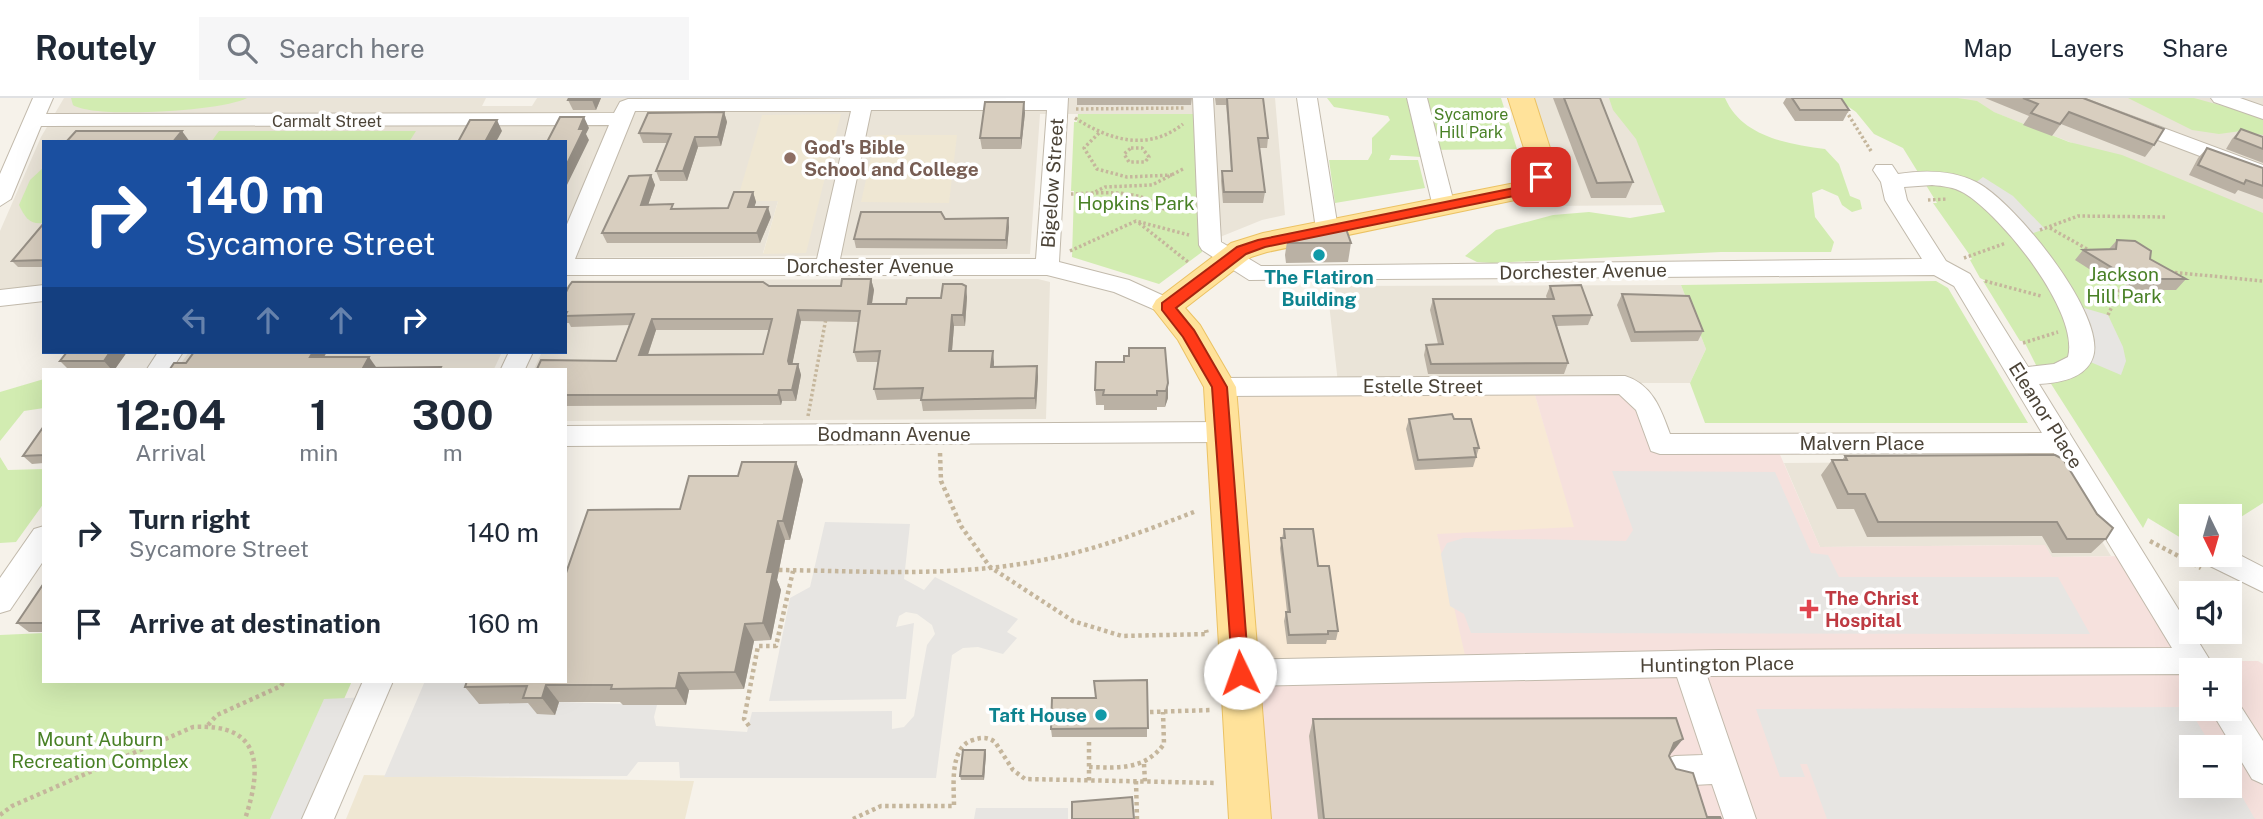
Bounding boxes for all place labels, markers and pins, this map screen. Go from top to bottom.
place label: God's Bible School and College [804,136,979,180]
pin [1511,147,1571,207]
marker: God's Bible School and College [782,150,798,166]
marker: The Flatiron Building [1311,247,1327,263]
place label: The Flatiron Building [1264,266,1374,310]
place label: The Christ Hospital [1825,587,1919,631]
marker: The Christ Hospital [1799,599,1819,619]
place label: Taft House [989,704,1087,726]
marker: Taft House [1093,707,1109,723]

